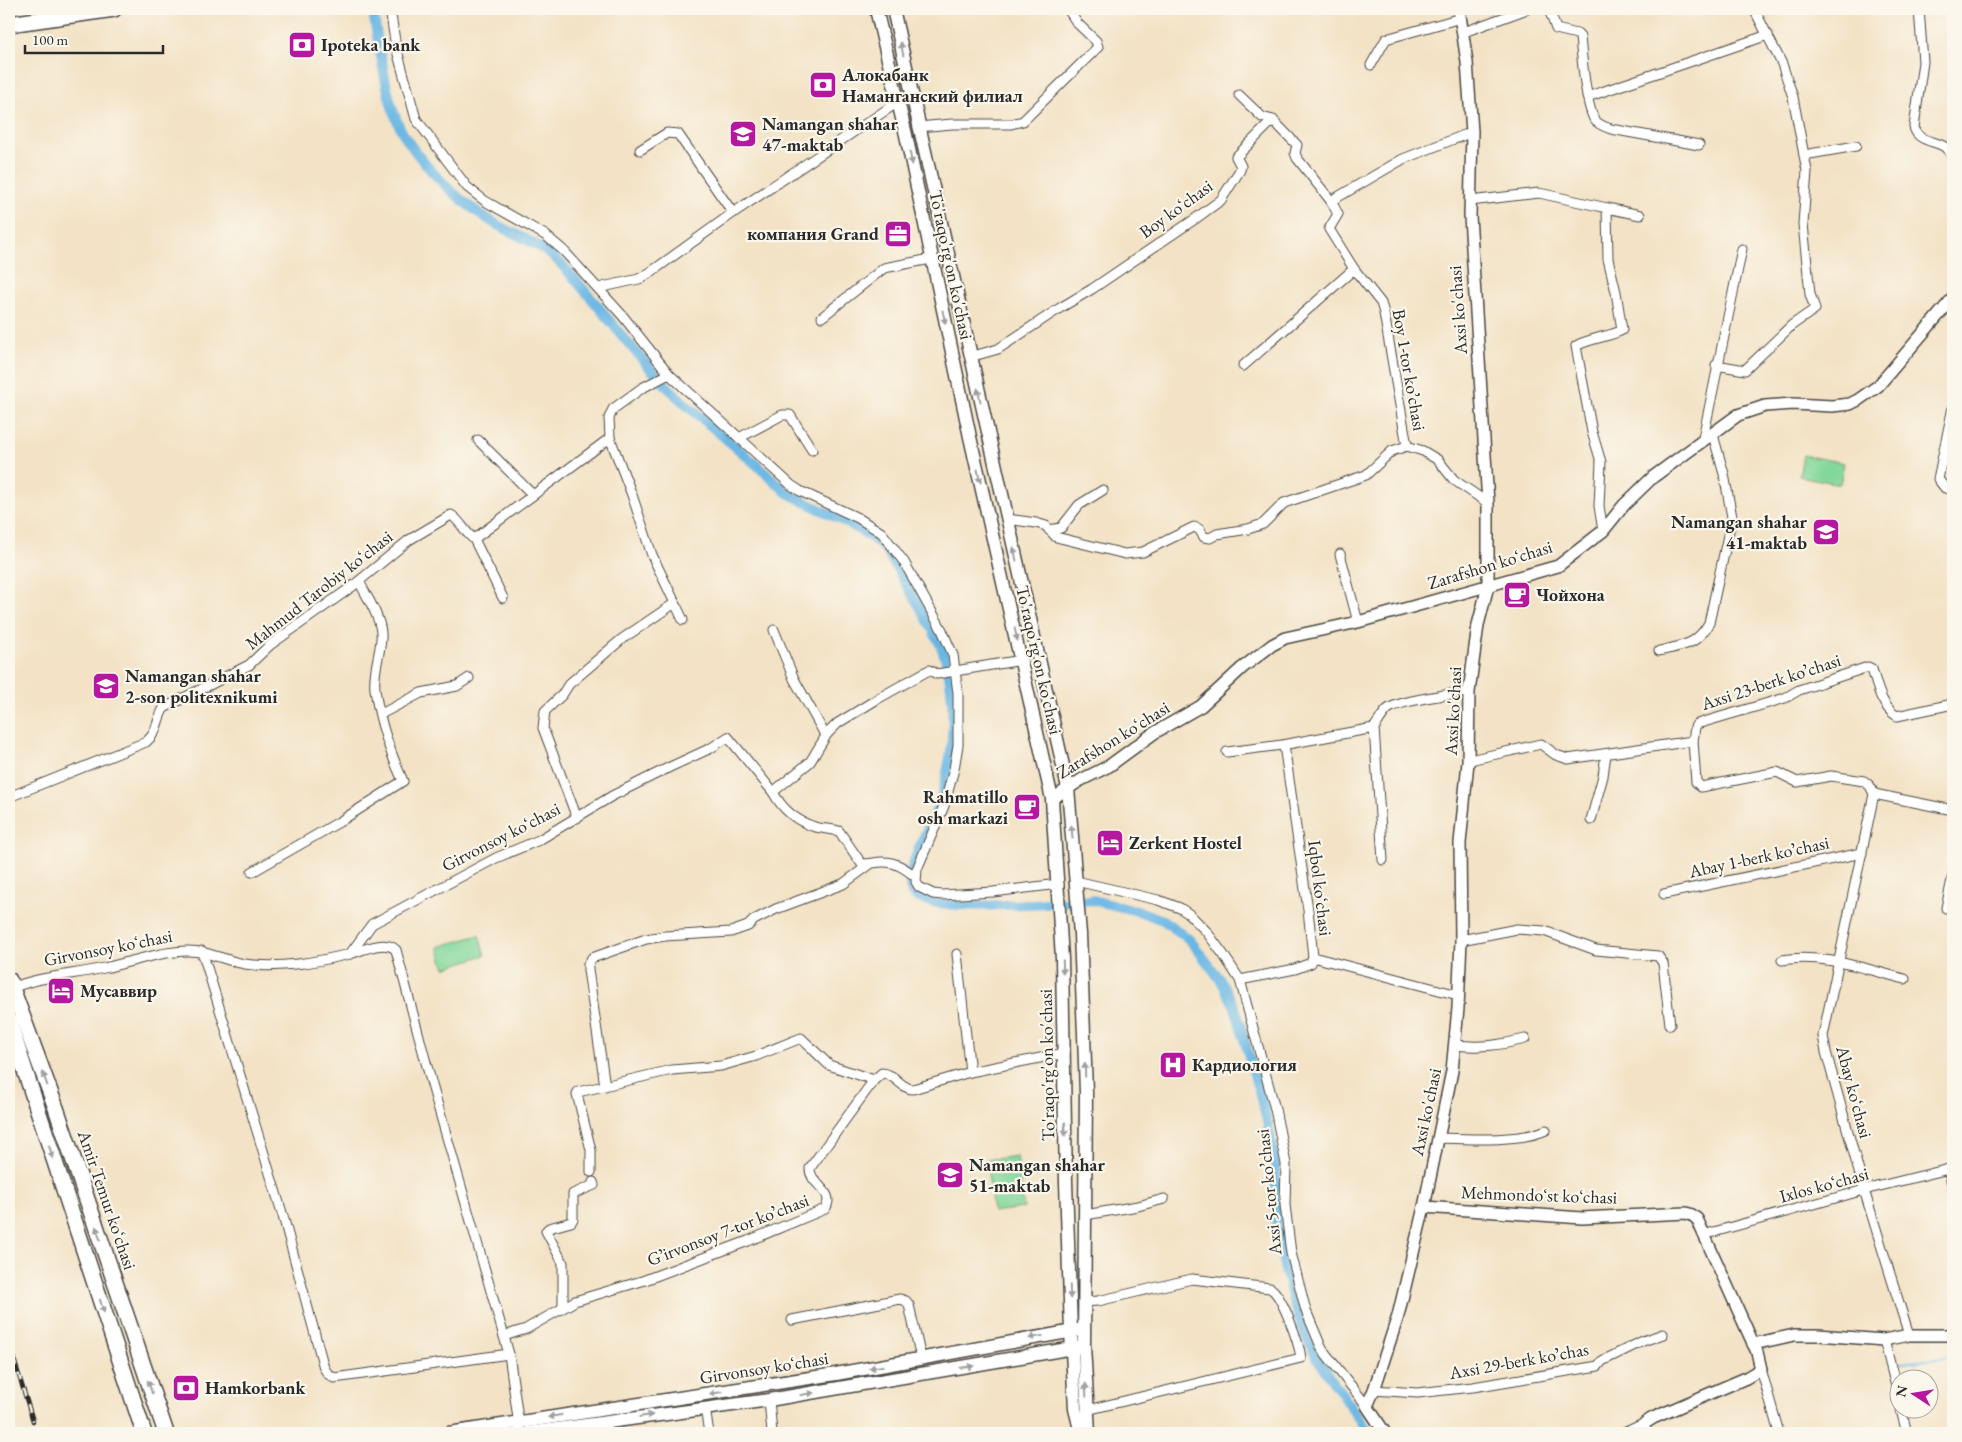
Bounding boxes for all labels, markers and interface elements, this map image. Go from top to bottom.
scale bar [25,22,162,54]
text: 100 m [32,30,69,49]
bank icon: Ipoteka bank [287,30,317,60]
place label: Ipoteka bank [321,33,421,56]
one-way arrow [897,40,905,56]
place label: Алокабанк Наманганский филиал [841,63,1023,107]
bank icon: Алокабанк Наманганский филиал [808,70,838,100]
place label: Namangan shahar 47-maktab [762,112,898,156]
school or university icon: Namangan shahar 47-maktab [728,119,758,149]
one-way arrow [907,151,915,167]
street label: Boy koʻchasi [1134,174,1218,243]
street label: To'raqo'rg'on ko'chasi [924,188,979,342]
office icon: компания Grand [883,219,913,249]
place label: компания Grand [747,222,879,245]
street label: Axsi ko'chasi [1443,264,1472,356]
street label: Boy 1-tor koʼchasi [1387,307,1432,433]
one-way arrow [940,310,948,325]
one-way arrow [975,388,983,403]
one-way arrow [975,469,983,484]
place label: Namangan shahar 41-maktab [1671,510,1808,554]
school or university icon: Namangan shahar 41-maktab [1811,517,1841,547]
street label: Mahmud Tarobiy koʻchasi [240,524,398,654]
street label: Zarafshon koʻchasi [1425,534,1555,594]
one-way arrow [1011,546,1019,561]
cafe icon: Чойхона [1502,580,1532,610]
street label: To'raqo'rg'on ko'chasi [1011,583,1068,737]
place label: Чойхона [1536,583,1605,606]
one-way arrow [1012,627,1020,642]
street label: Аxsi 23-berk koʼchasi [1697,648,1844,715]
place label: Namangan shahar 2-son politexnikumi [125,664,278,708]
street label: Axsi ko'chasi [1439,665,1466,757]
school or university icon: Namangan shahar 2-son politexnikumi [91,671,121,701]
street label: Zarafshon koʻchasi [1052,695,1174,784]
place label: Rahmatillo osh markazi [918,785,1009,829]
cafe icon: Rahmatillo osh markazi [1012,792,1042,822]
street label: Girvonsoy koʻchasi [438,797,564,876]
one-way arrow [1068,824,1076,840]
hotel icon: Zerkent Hostel [1095,828,1125,858]
street label: Аbay 1-berk koʼchasi [1686,830,1832,883]
place label: Zerkent Hostel [1129,831,1242,854]
street label: Iqbol koʻchasi [1303,839,1338,938]
street label: Girvonsoy koʻchasi [42,924,175,971]
one-way arrow [1059,959,1067,975]
hotel icon: Мусаввир [46,976,76,1006]
place label: Мусаввир [80,979,157,1002]
street label: To'raqo'rg'on ko'chasi [1034,988,1059,1141]
street label: Abay koʻchasi [1831,1042,1878,1141]
hospital icon: Кардиология [1158,1050,1188,1080]
place label: Кардиология [1192,1053,1297,1076]
one-way arrow [1081,1062,1089,1078]
street label: Axsi ko'chasi [1405,1065,1446,1159]
one-way arrow [41,1072,48,1087]
one-way arrow [1062,1121,1070,1137]
street label: Amir Temur koʻchasi [73,1126,142,1273]
street label: Аxsi 5-tor koʼchasi [1250,1127,1287,1257]
one-way arrow [47,1144,55,1159]
place label: Namangan shahar 51-maktab [969,1153,1105,1197]
school or university icon: Namangan shahar 51-maktab [935,1160,965,1190]
street label: Ixlos koʻchasi [1777,1161,1872,1207]
street label: Mehmondoʻst koʻchasi [1461,1180,1618,1209]
street label: Gʼirvonsoy 7-tor koʼchasi [644,1188,813,1271]
one-way arrow [94,1225,102,1240]
one-way arrow [1066,1284,1074,1300]
one-way arrow [98,1299,106,1314]
one-way arrow [1027,1333,1043,1341]
street label: Аxsi 29-berk koʼchas [1446,1337,1591,1384]
street label: Girvonsoy koʻchasi [698,1346,831,1389]
one-way arrow [959,1362,975,1370]
one-way arrow [868,1363,884,1371]
north arrow [1890,1370,1940,1420]
bank icon: Hamkorbank [171,1373,201,1403]
place label: Hamkorbank [205,1376,307,1399]
one-way arrow [146,1379,154,1394]
one-way arrow [1081,1381,1089,1397]
text: N [1891,1383,1911,1399]
one-way arrow [707,1389,723,1397]
one-way arrow [799,1389,815,1397]
one-way arrow [638,1412,654,1420]
one-way arrow [546,1413,562,1421]

